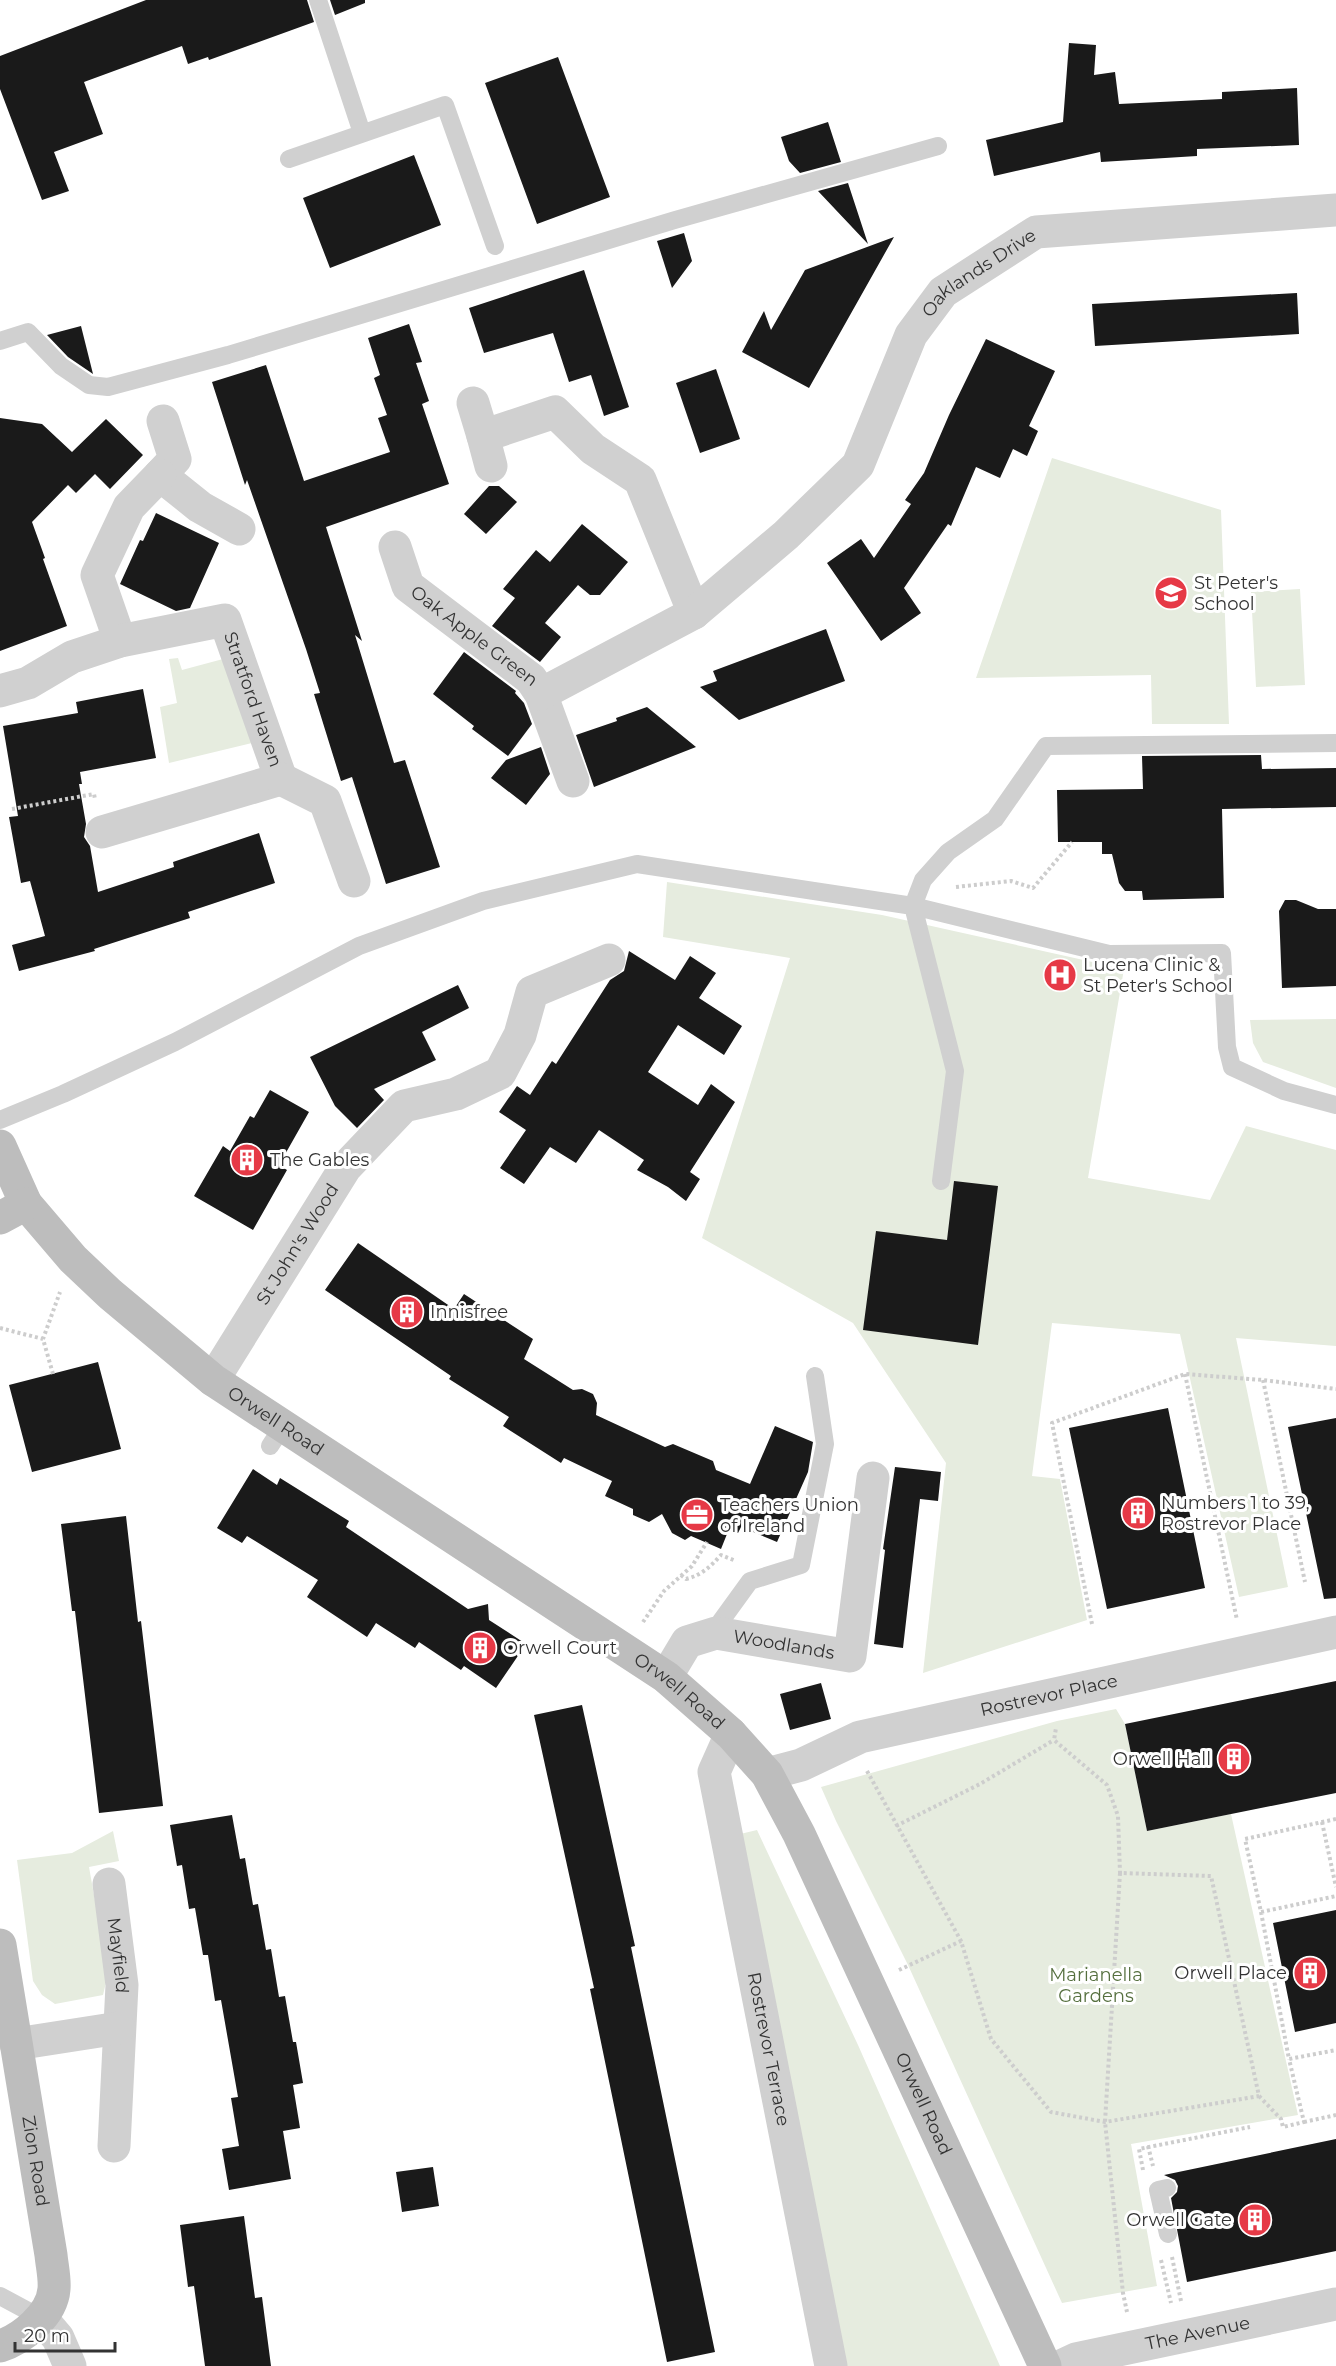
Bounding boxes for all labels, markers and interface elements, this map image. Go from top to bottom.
street label: Oaklands Drive [917,224,1040,322]
place label: St Peter's School [1194,572,1278,615]
school or university icon: St Peter's School [1153,575,1189,611]
street label: Oak Apple Green [406,581,542,691]
street label: Stratford Haven [219,629,287,770]
place label: Lucena Clinic & St Peter's School [1083,954,1233,997]
hospital icon: Lucena Clinic & St Peter's School [1042,957,1078,993]
building icon: The Gables [229,1142,265,1178]
place label: The Gables [270,1149,370,1171]
street label: St John's Wood [252,1179,344,1309]
building icon: Innisfree [389,1294,425,1330]
place label: Innisfree [430,1301,508,1323]
street label: Orwell Road [223,1382,328,1461]
place label: Numbers 1 to 39, Rostrevor Place [1161,1492,1310,1535]
place label: Teachers Union of Ireland [720,1494,859,1537]
building icon: Numbers 1 to 39, Rostrevor Place [1120,1495,1156,1531]
office icon: Teachers Union of Ireland [679,1497,715,1533]
street label: Woodlands [731,1625,836,1664]
building icon: Orwell Court [462,1630,498,1666]
place label: Orwell Court [503,1637,617,1659]
street label: Orwell Road [630,1648,729,1734]
street label: Rostrevor Place [978,1669,1120,1721]
building icon: Orwell Hall [1216,1741,1252,1777]
place label: Orwell Hall [1113,1748,1211,1770]
street label: Mayfield [102,1916,133,1994]
building icon: Orwell Place [1292,1955,1328,1991]
place label: Orwell Place [1174,1962,1287,1984]
park label: Marianella Gardens [1049,1964,1143,2007]
street label: Rostrevor Terrace [743,1970,794,2128]
street label: Orwell Road [890,2049,957,2158]
street label: Zion Road [17,2114,54,2208]
building icon: Orwell Gate [1237,2202,1273,2238]
place label: Orwell Gate [1126,2209,1232,2231]
street label: The Avenue [1144,2311,1252,2355]
scale bar [15,2315,116,2353]
text: 20 m [24,2325,70,2347]

